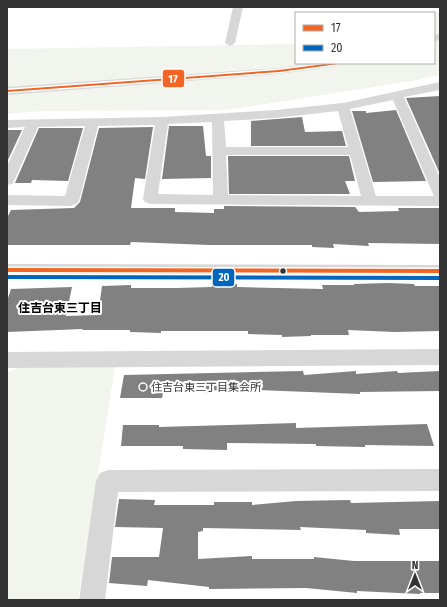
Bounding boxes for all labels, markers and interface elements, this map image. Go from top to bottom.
legend [295,12,435,64]
text: 17 [331,21,341,35]
text: 20 [331,41,343,55]
line badge: 17 [162,69,185,88]
text: 17 [168,73,178,86]
unlabelled marker [278,266,288,276]
line badge: 20 [212,268,235,287]
text: 20 [217,271,230,284]
district label: 住吉台東三丁目 [18,301,102,315]
place label: 住吉台東三丁目集会所 [151,381,262,394]
marker: 住吉台東三丁目集会所 [138,382,148,392]
north arrow [395,555,435,595]
text: N [412,559,418,572]

